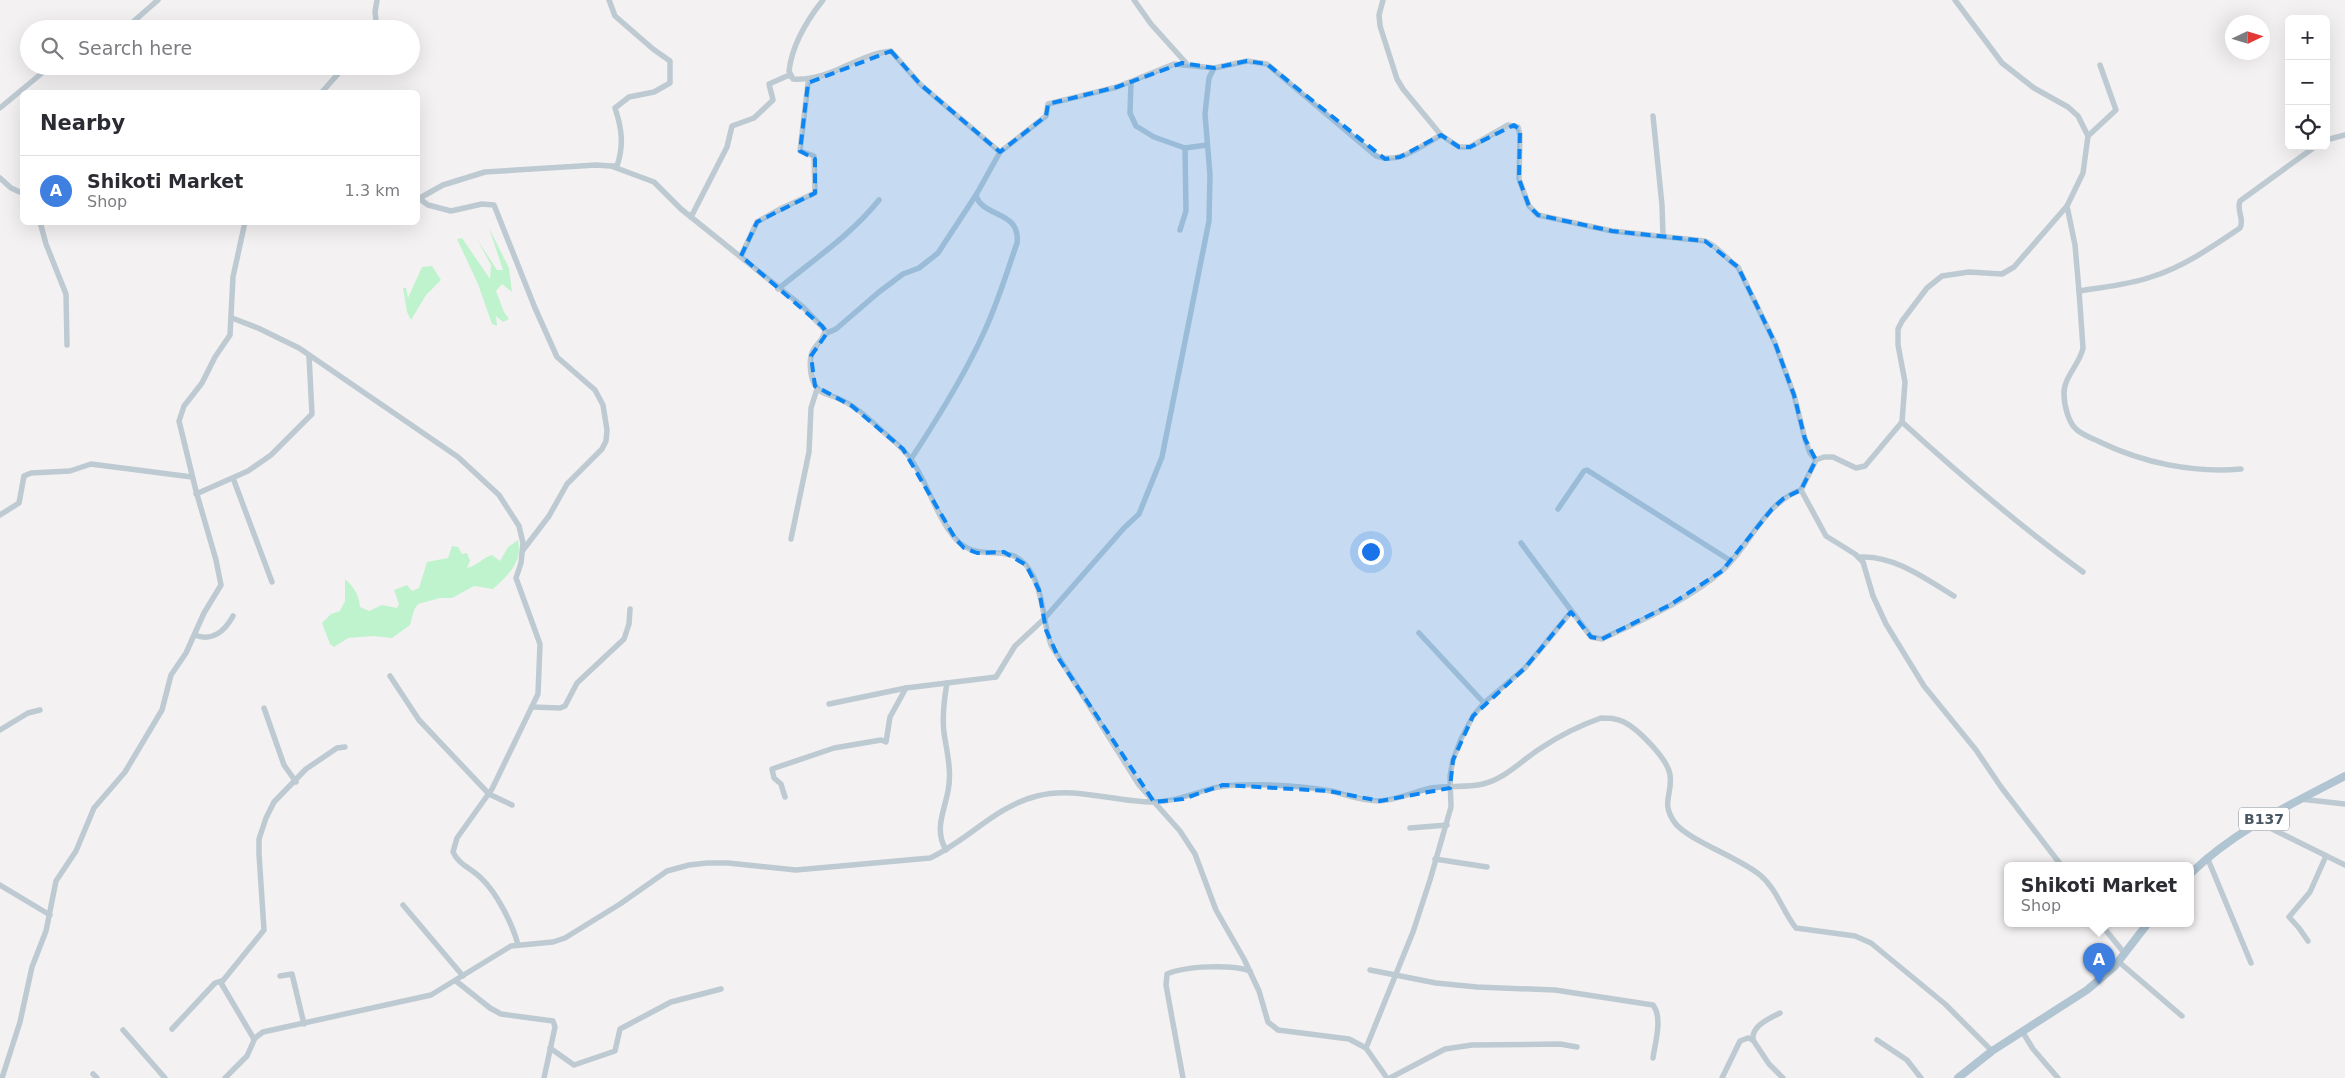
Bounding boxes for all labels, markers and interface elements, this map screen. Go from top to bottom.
north arrow [2225,15,2270,60]
map controls [2285,15,2330,150]
button: + [2285,15,2330,60]
search box [20,20,420,75]
icon: search [38,34,66,62]
text: Search here [78,37,192,59]
button: − [2285,60,2330,105]
button: locate [2285,105,2330,150]
text: Nearby [40,111,125,135]
text: Shikoti Market [87,170,243,192]
text: A [50,181,62,200]
text: 1.3 km [345,181,400,200]
text: Shop [87,192,127,211]
your location [1358,539,1384,565]
road number: B137 [2239,808,2289,831]
popup [2004,862,2194,927]
text: Shikoti Market [2021,874,2177,896]
text: Shop [2021,896,2061,915]
pin: A [2083,943,2115,984]

